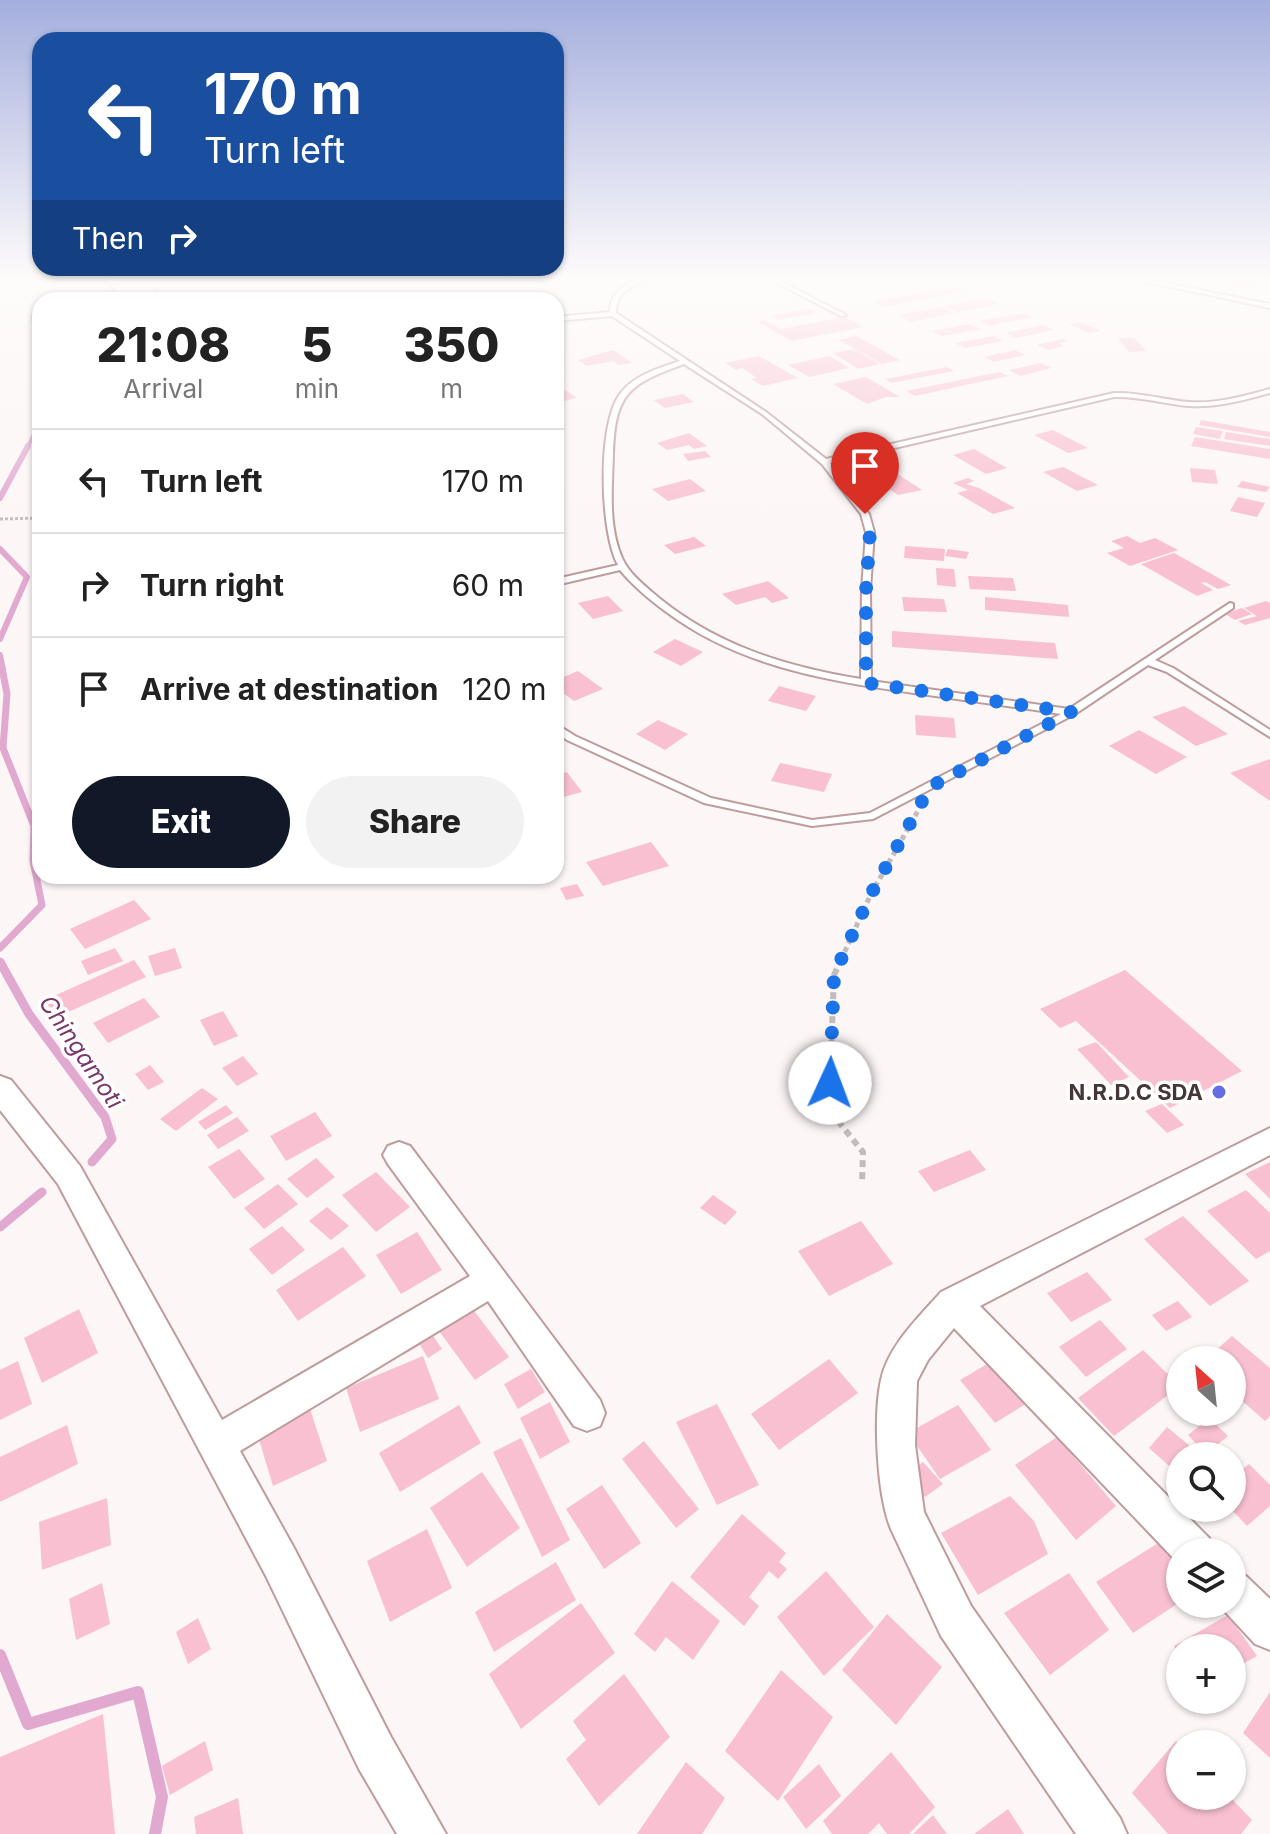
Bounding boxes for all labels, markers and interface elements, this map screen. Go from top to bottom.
text: 170 m [204,60,362,128]
icon: left [72,64,176,168]
text: Turn left [204,128,345,172]
icon: right [160,216,204,260]
text: Then [72,220,144,256]
text: 21:08 [96,315,230,374]
text: 5 [301,315,333,374]
text: 350 [404,315,500,374]
text: Arrival [123,373,203,404]
text: min [295,373,339,404]
text: m [440,373,463,404]
pin [831,432,899,514]
icon: arrive [843,444,887,488]
icon: left [72,459,116,503]
text: Turn left [140,463,262,499]
text: 170 m [442,463,524,499]
icon: right [72,563,116,607]
text: Turn right [140,567,284,603]
text: 60 m [452,567,524,603]
icon: arrive [72,667,116,711]
text: Arrive at destination [140,671,438,707]
text: 120 m [462,671,546,707]
button: Exit [72,776,290,868]
button: Share [306,776,524,868]
water label: Chingamoti [33,990,131,1115]
position arrow [788,1041,872,1125]
place label: N.R.D.C SDA [1069,1079,1203,1105]
marker: N.R.D.C SDA [1210,1083,1228,1101]
north arrow [1166,1346,1246,1426]
map controls [1166,1346,1246,1810]
button: search [1166,1442,1246,1522]
button: layers [1166,1538,1246,1618]
button: + [1166,1634,1246,1714]
button: − [1166,1730,1246,1810]

